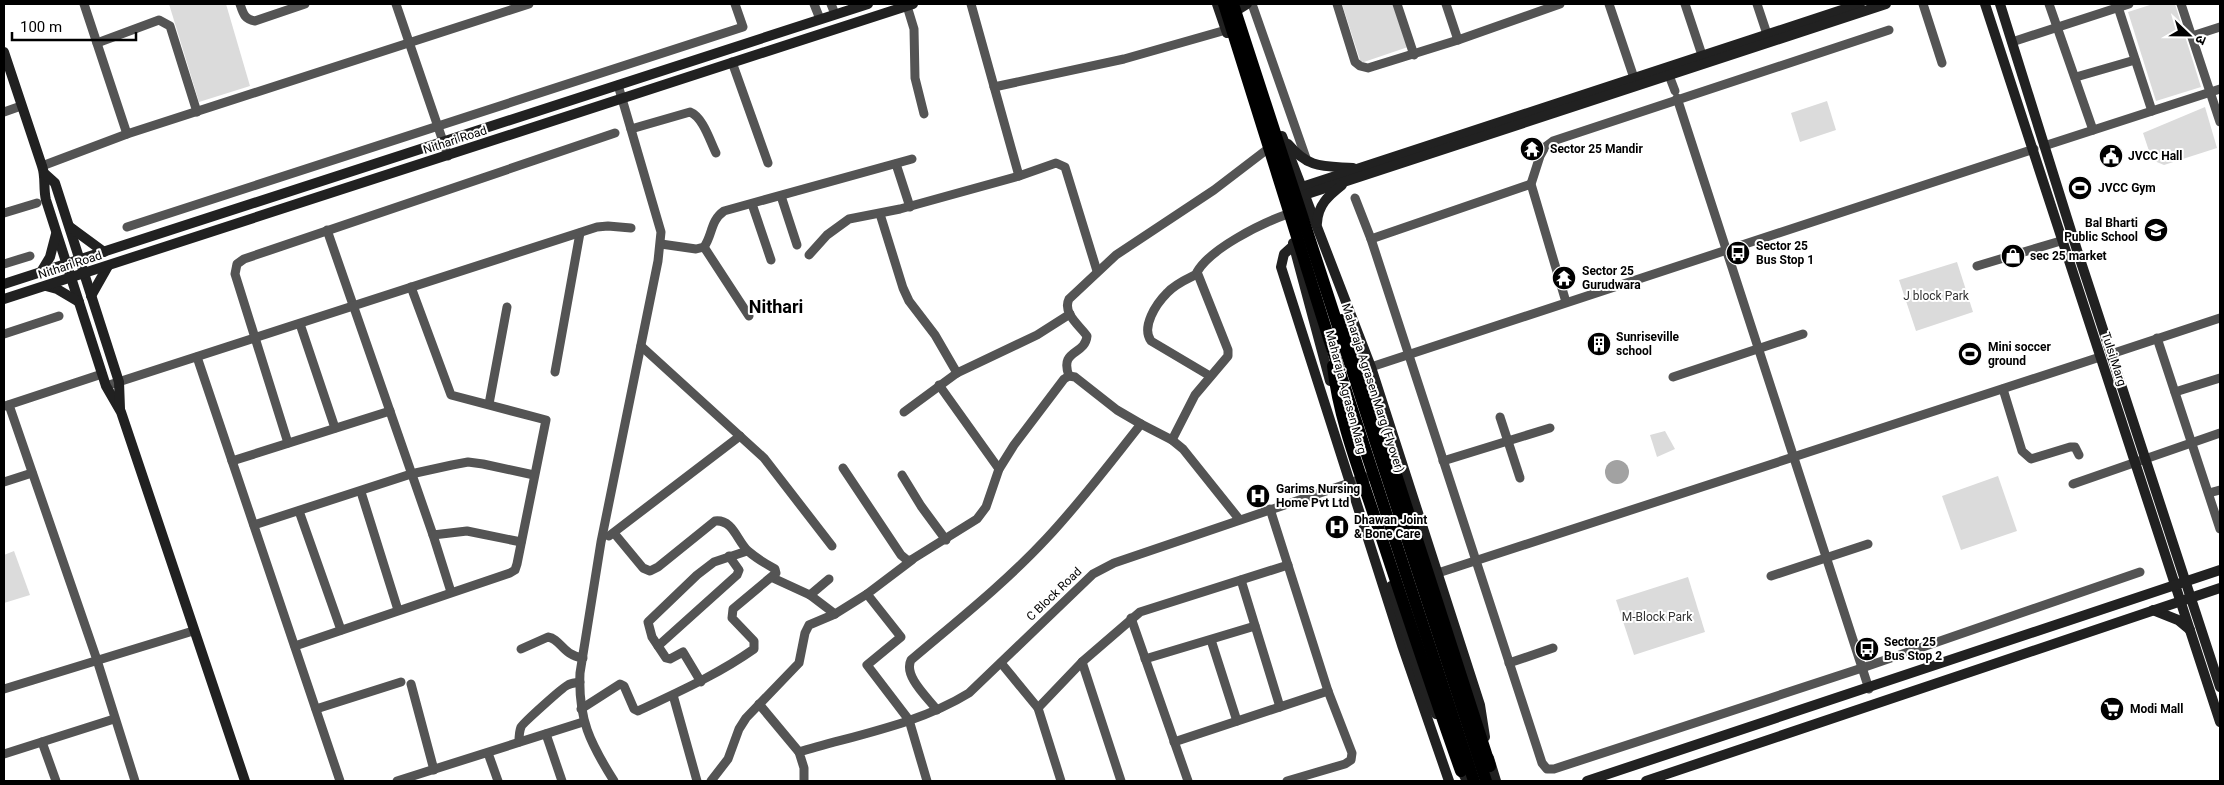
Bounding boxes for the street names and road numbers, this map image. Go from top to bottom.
street label: Nithari Road [421,123,489,157]
street label: Nithari Road [36,248,104,282]
street label: Maharaja Agrasen Marg (Flyover) [1339,302,1407,474]
street label: Maharaja Agrasen Marg [1323,328,1369,456]
street label: Tulsi Marg [2099,330,2129,388]
street label: C Block Road [1024,564,1084,624]

